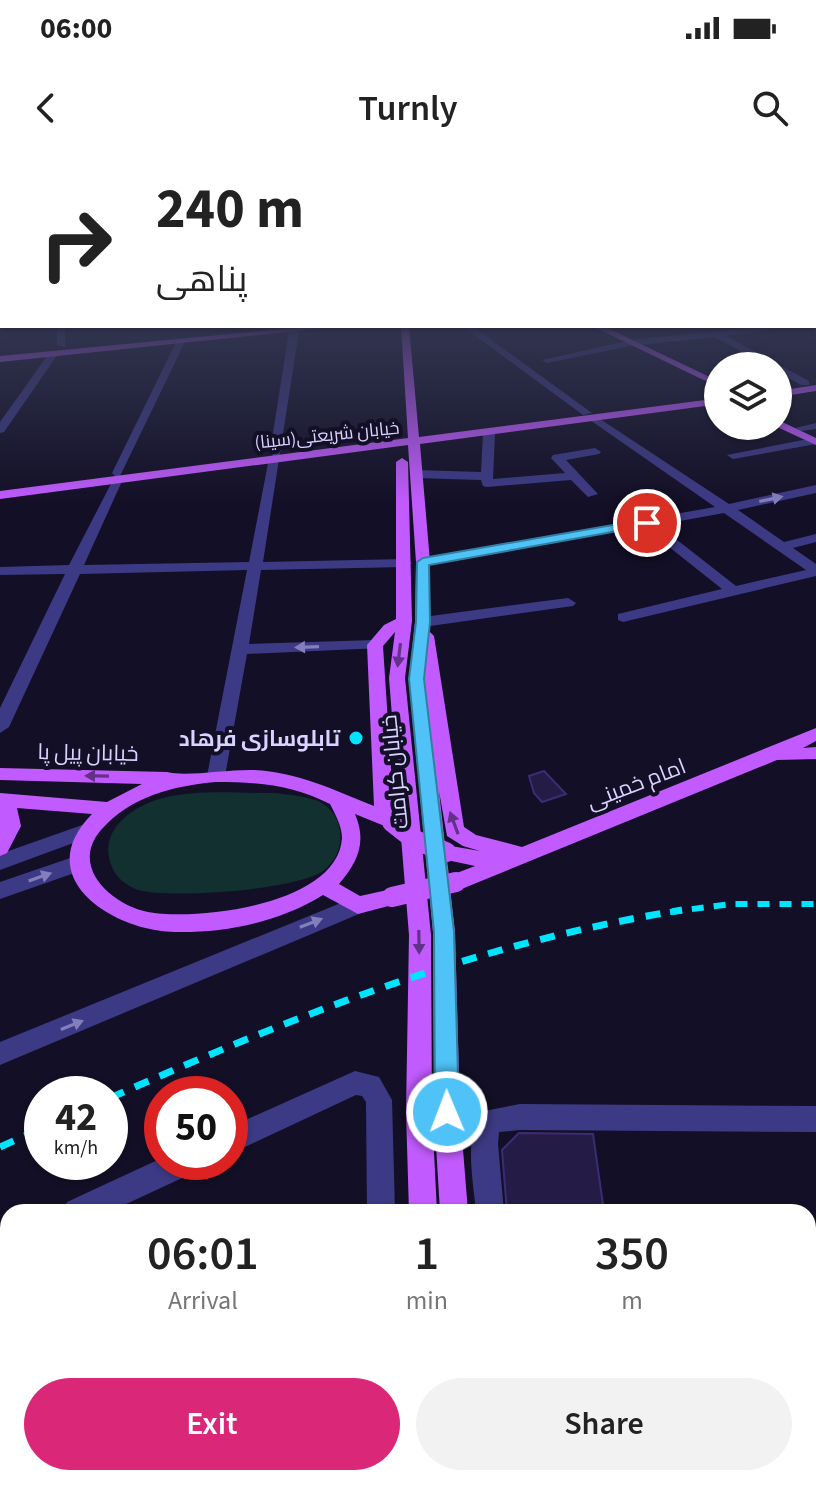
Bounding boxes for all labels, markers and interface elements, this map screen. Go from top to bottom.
text: 06:00 [40,7,112,50]
text: Turnly [358,83,458,134]
icon: back [24,86,68,130]
icon: search [748,86,792,130]
text: 240 m [156,170,304,249]
icon: right [24,192,128,296]
text: پناهی [156,254,247,305]
map controls [704,352,792,440]
button: layers [704,352,792,440]
street label: خیابان شریعتی(سینا) [253,415,401,456]
pin [613,489,681,557]
one-way arrow [759,492,784,505]
icon: arrive [625,501,669,545]
one-way arrow [294,641,319,654]
one-way arrow [392,643,405,668]
street label: خیابان کرامت [373,713,417,831]
place label: تابلوسازی فرهاد [179,723,341,755]
marker: تابلوسازی فرهاد [347,729,365,747]
street label: خیابان پیل پا [37,736,139,770]
street label: امام خمینی [582,750,691,818]
one-way arrow [84,769,109,782]
one-way arrow [447,811,460,835]
one-way arrow [28,870,52,883]
one-way arrow [299,916,323,929]
one-way arrow [413,930,426,955]
one-way arrow [60,1018,84,1031]
position arrow [405,1070,489,1154]
speed limit sign: 50 [144,1076,248,1180]
text: 42 [55,1089,97,1146]
text: km/h [54,1134,98,1162]
text: 06:01 [147,1220,259,1288]
text: 1 [415,1220,439,1288]
text: 350 [595,1220,669,1288]
text: Arrival [168,1282,238,1319]
text: min [406,1282,448,1319]
text: m [621,1282,643,1319]
button: Exit [24,1378,400,1470]
button: Share [416,1378,792,1470]

